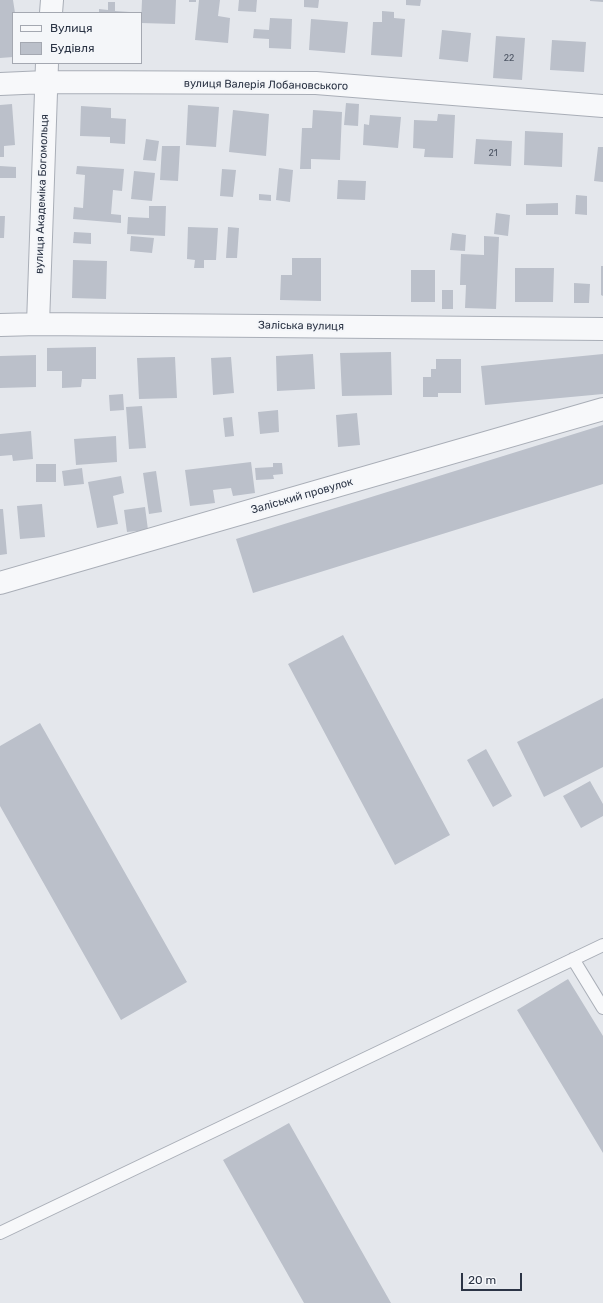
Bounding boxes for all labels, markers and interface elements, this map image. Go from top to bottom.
legend [12,12,142,64]
text: Вулиця [50,21,92,35]
text: Будівля [50,41,95,55]
house number: 22 [504,53,514,63]
street label: вулиця Валерія Лобановського [184,77,348,93]
street label: вулиця Академіка Богомольця [33,114,51,274]
house number: 21 [488,148,498,158]
street label: Заліська вулиця [258,319,344,333]
street label: Заліський провулок [250,475,354,517]
scale bar [463,1265,524,1291]
text: 20 m [468,1273,496,1287]

